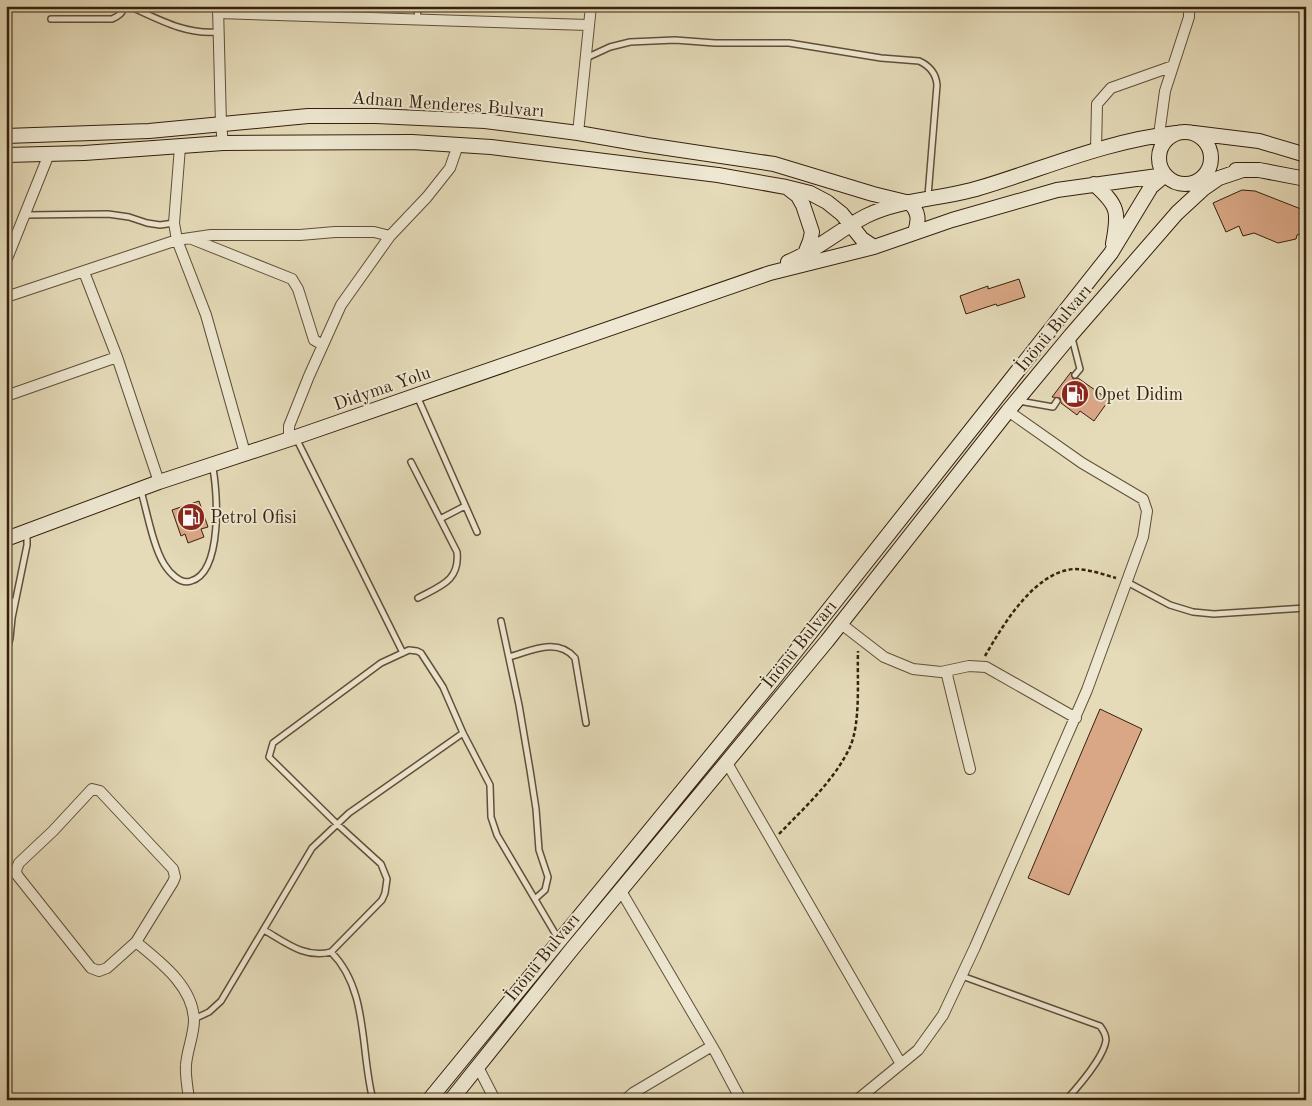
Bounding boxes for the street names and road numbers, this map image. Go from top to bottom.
street label: Adnan Menderes Bulvarı [351,89,545,121]
street label: İnönü Bulvarı [1010,280,1095,375]
street label: Didyma Yolu [332,364,433,414]
street label: İnönü Bulvarı [757,595,841,692]
street label: İnönü Bulvarı [500,908,584,1005]

